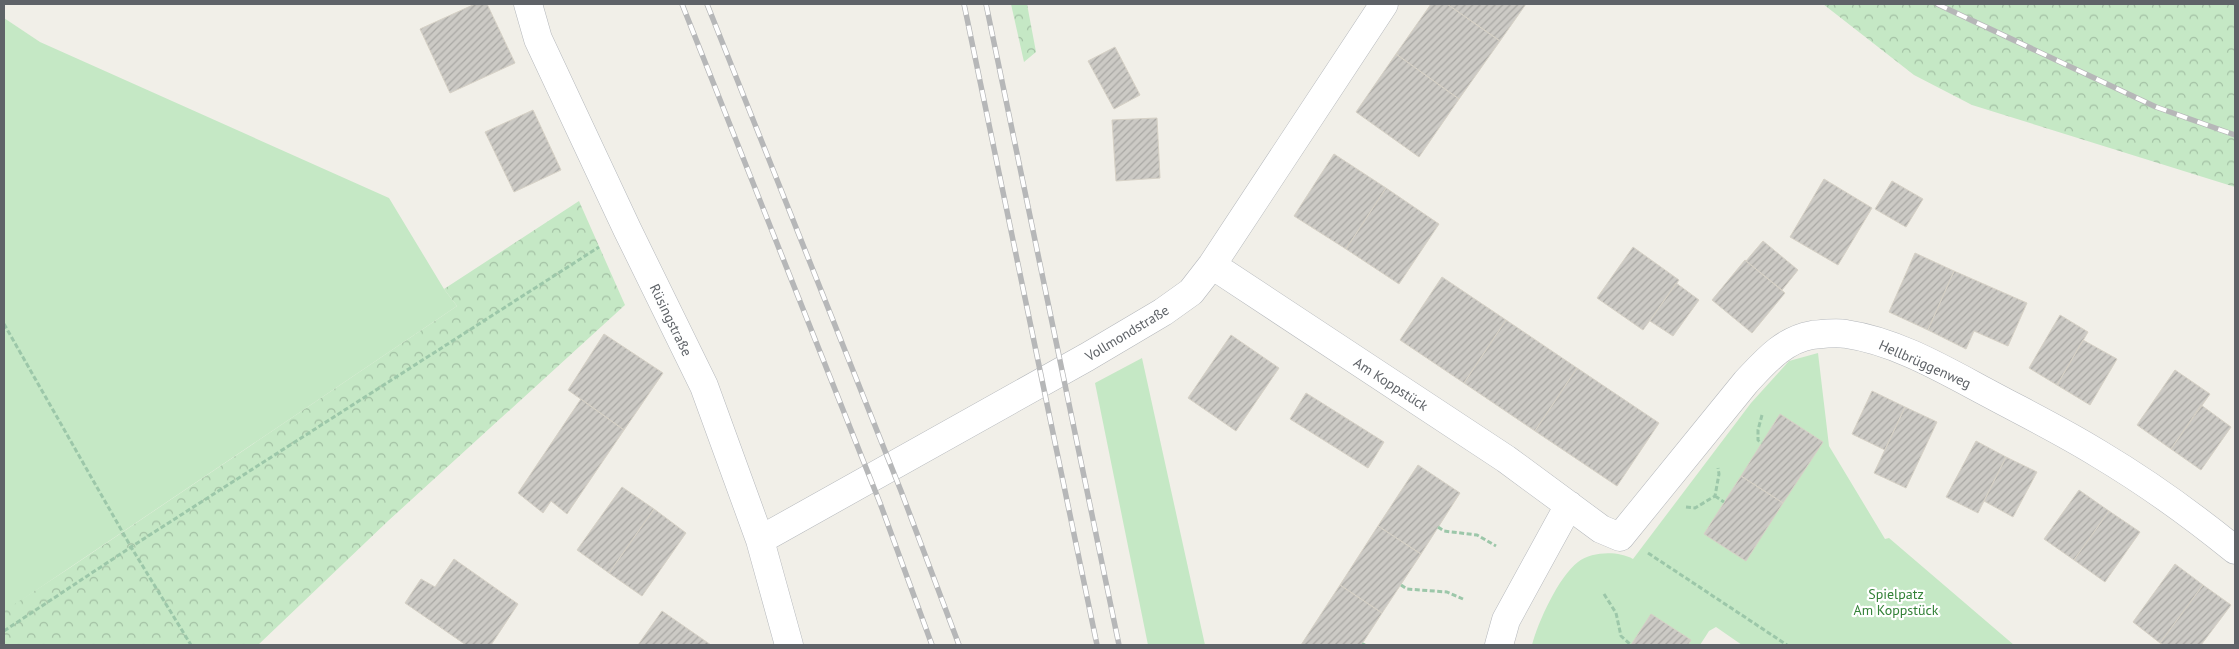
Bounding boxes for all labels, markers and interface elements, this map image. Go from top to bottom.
street label: Rüsingstraße [646,281,696,359]
street label: Vollmondstraße [1081,301,1172,366]
street label: Hellbrüggenweg [1876,336,1974,392]
street label: Am Koppstück [1350,353,1432,415]
park label: Spielpatz Am Koppstück [1853,585,1939,619]

